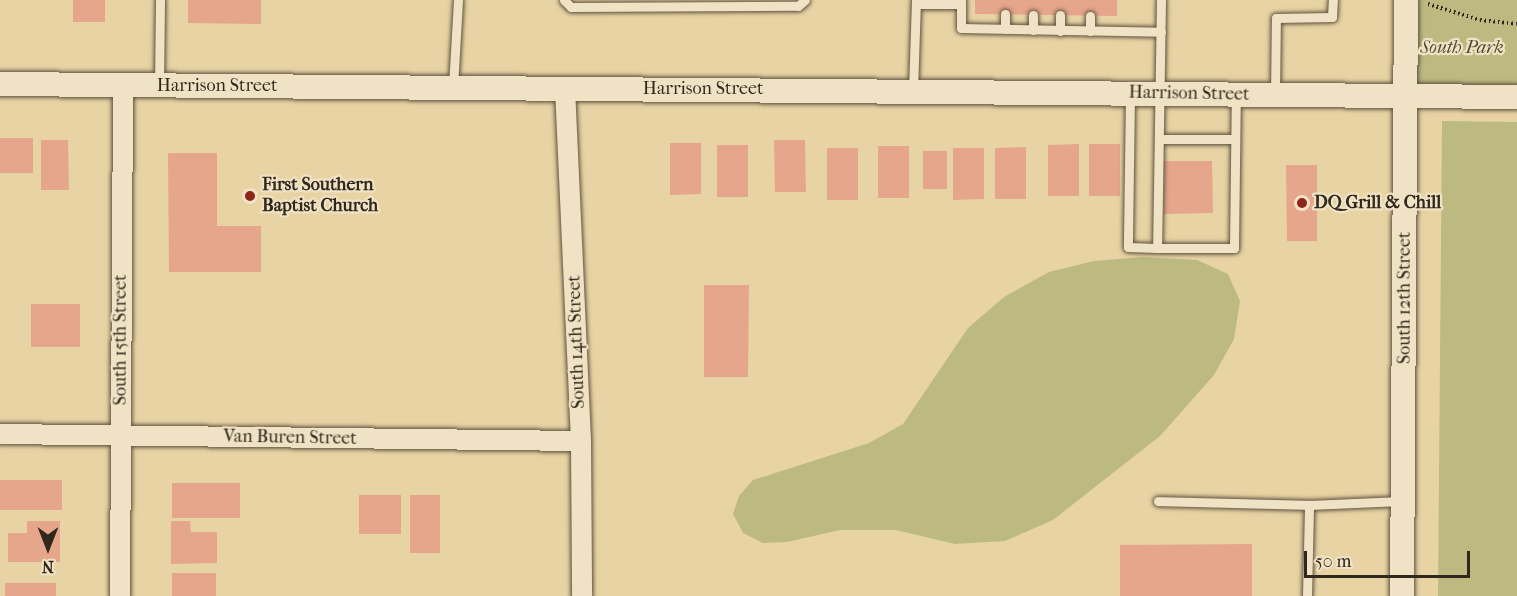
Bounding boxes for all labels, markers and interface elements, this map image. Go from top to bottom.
park label: South Park [1420,37,1504,59]
street label: Harrison Street [157,75,277,97]
street label: Harrison Street [643,78,763,100]
street label: Harrison Street [1128,82,1250,106]
place label: First Southern Baptist Church [262,175,378,218]
marker: First Southern Baptist Church [243,189,257,203]
place label: DQ Grill & Chill [1314,192,1441,214]
marker: DQ Grill & Chill [1295,196,1309,210]
street label: South 12th Street [1394,232,1416,364]
street label: South 15th Street [110,275,132,405]
street label: South 14th Street [564,275,590,409]
street label: Van Buren Street [223,426,357,450]
north arrow [18,518,78,578]
scale bar [1307,539,1474,577]
text: 50 m [1315,551,1351,572]
text: N [42,557,54,576]

